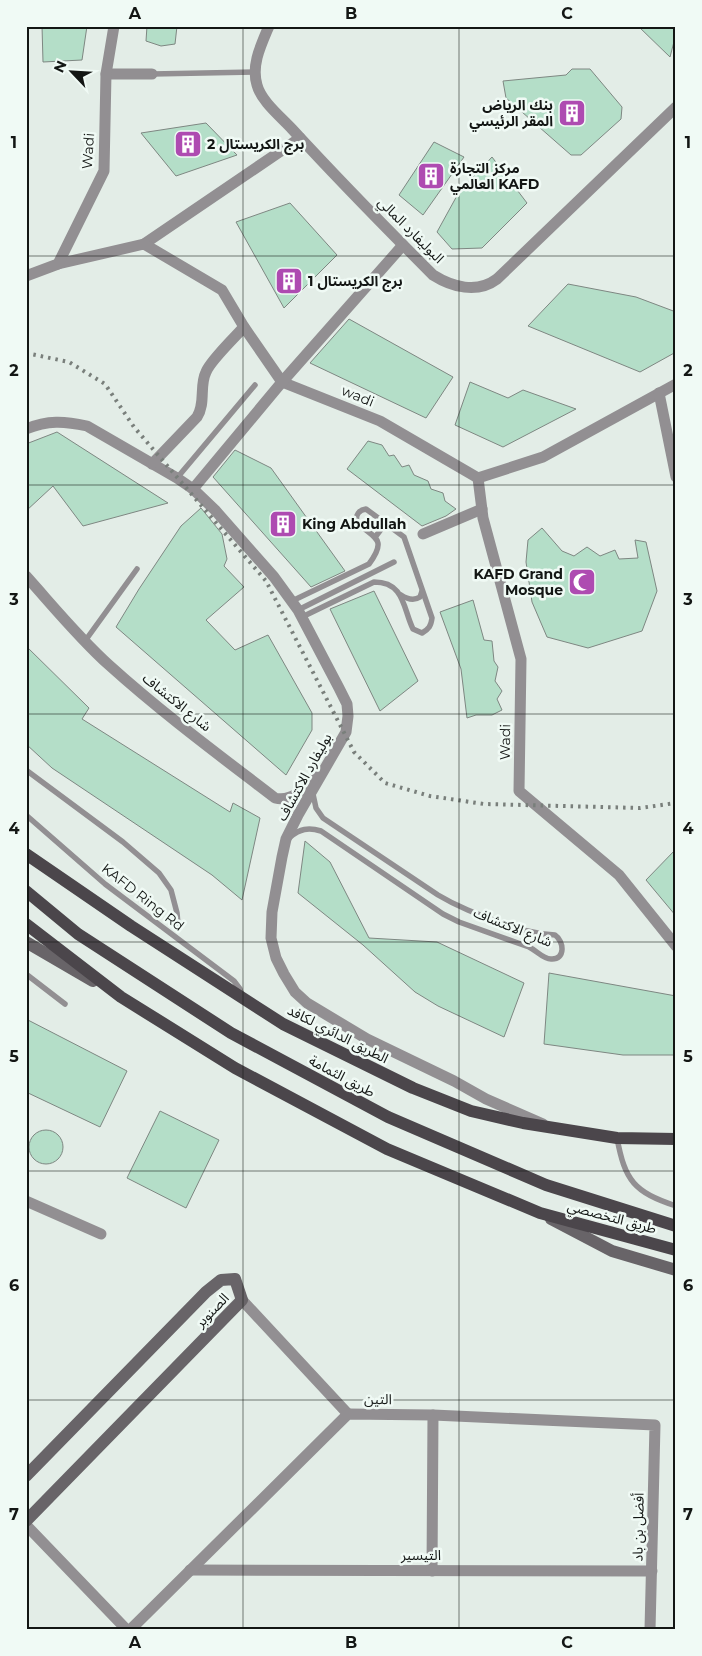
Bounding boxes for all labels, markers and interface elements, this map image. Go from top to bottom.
text: A [128,4,142,23]
text: B [345,4,357,23]
text: C [561,4,573,23]
north arrow [48,48,98,98]
text: N [50,58,71,75]
place label: بنك الرياض المقر الرئيسي [469,96,553,132]
building icon: بنك الرياض المقر الرئيسي [557,98,587,128]
building icon: برج الكريستال 2 [173,129,203,159]
street label: Wadi [78,132,98,170]
text: 1 [11,133,17,152]
text: 1 [685,133,691,152]
place label: برج الكريستال 2 [207,135,304,155]
place label: مركز التجارة العالمي KAFD [450,159,540,195]
building icon: مركز التجارة العالمي KAFD [416,161,446,191]
street label: البوليفارد المالي [372,193,448,269]
building icon: برج الكريستال 1 [274,266,304,296]
place label: برج الكريستال 1 [308,272,403,292]
text: 2 [9,361,19,380]
text: 2 [683,361,693,380]
street label: wadi [339,381,377,411]
building icon: King Abdullah [268,509,298,539]
place label: King Abdullah [302,515,407,533]
place label: KAFD Grand Mosque [474,565,563,599]
mosque icon: KAFD Grand Mosque [567,567,597,597]
text: 3 [8,590,19,609]
text: 3 [682,590,693,609]
street label: شارع الاكتشاف [138,669,215,737]
street label: Wadi [496,724,514,760]
street label: بوليفارد الاكتشاف [272,730,336,824]
text: 4 [8,819,20,838]
text: 4 [682,819,694,838]
street label: KAFD Ring Rd [98,859,188,935]
street label: شارع الاكتشاف [470,903,555,953]
street label: الطريق الدائري لكافد [283,1001,392,1069]
text: 5 [9,1047,19,1066]
text: 5 [683,1047,693,1066]
street label: طريق الثمامة [305,1051,378,1102]
street label: طريق التخصصي [565,1196,659,1240]
text: 6 [9,1276,19,1295]
text: 6 [683,1276,693,1295]
street label: الصنوبر [191,1289,233,1332]
street label: التين [364,1390,392,1408]
street label: أفضل بن باد [628,1492,648,1562]
text: 7 [9,1505,19,1524]
text: 7 [683,1505,693,1524]
street label: التيسير [400,1546,441,1564]
text: A [128,1633,142,1652]
text: B [345,1633,357,1652]
text: C [561,1633,573,1652]

